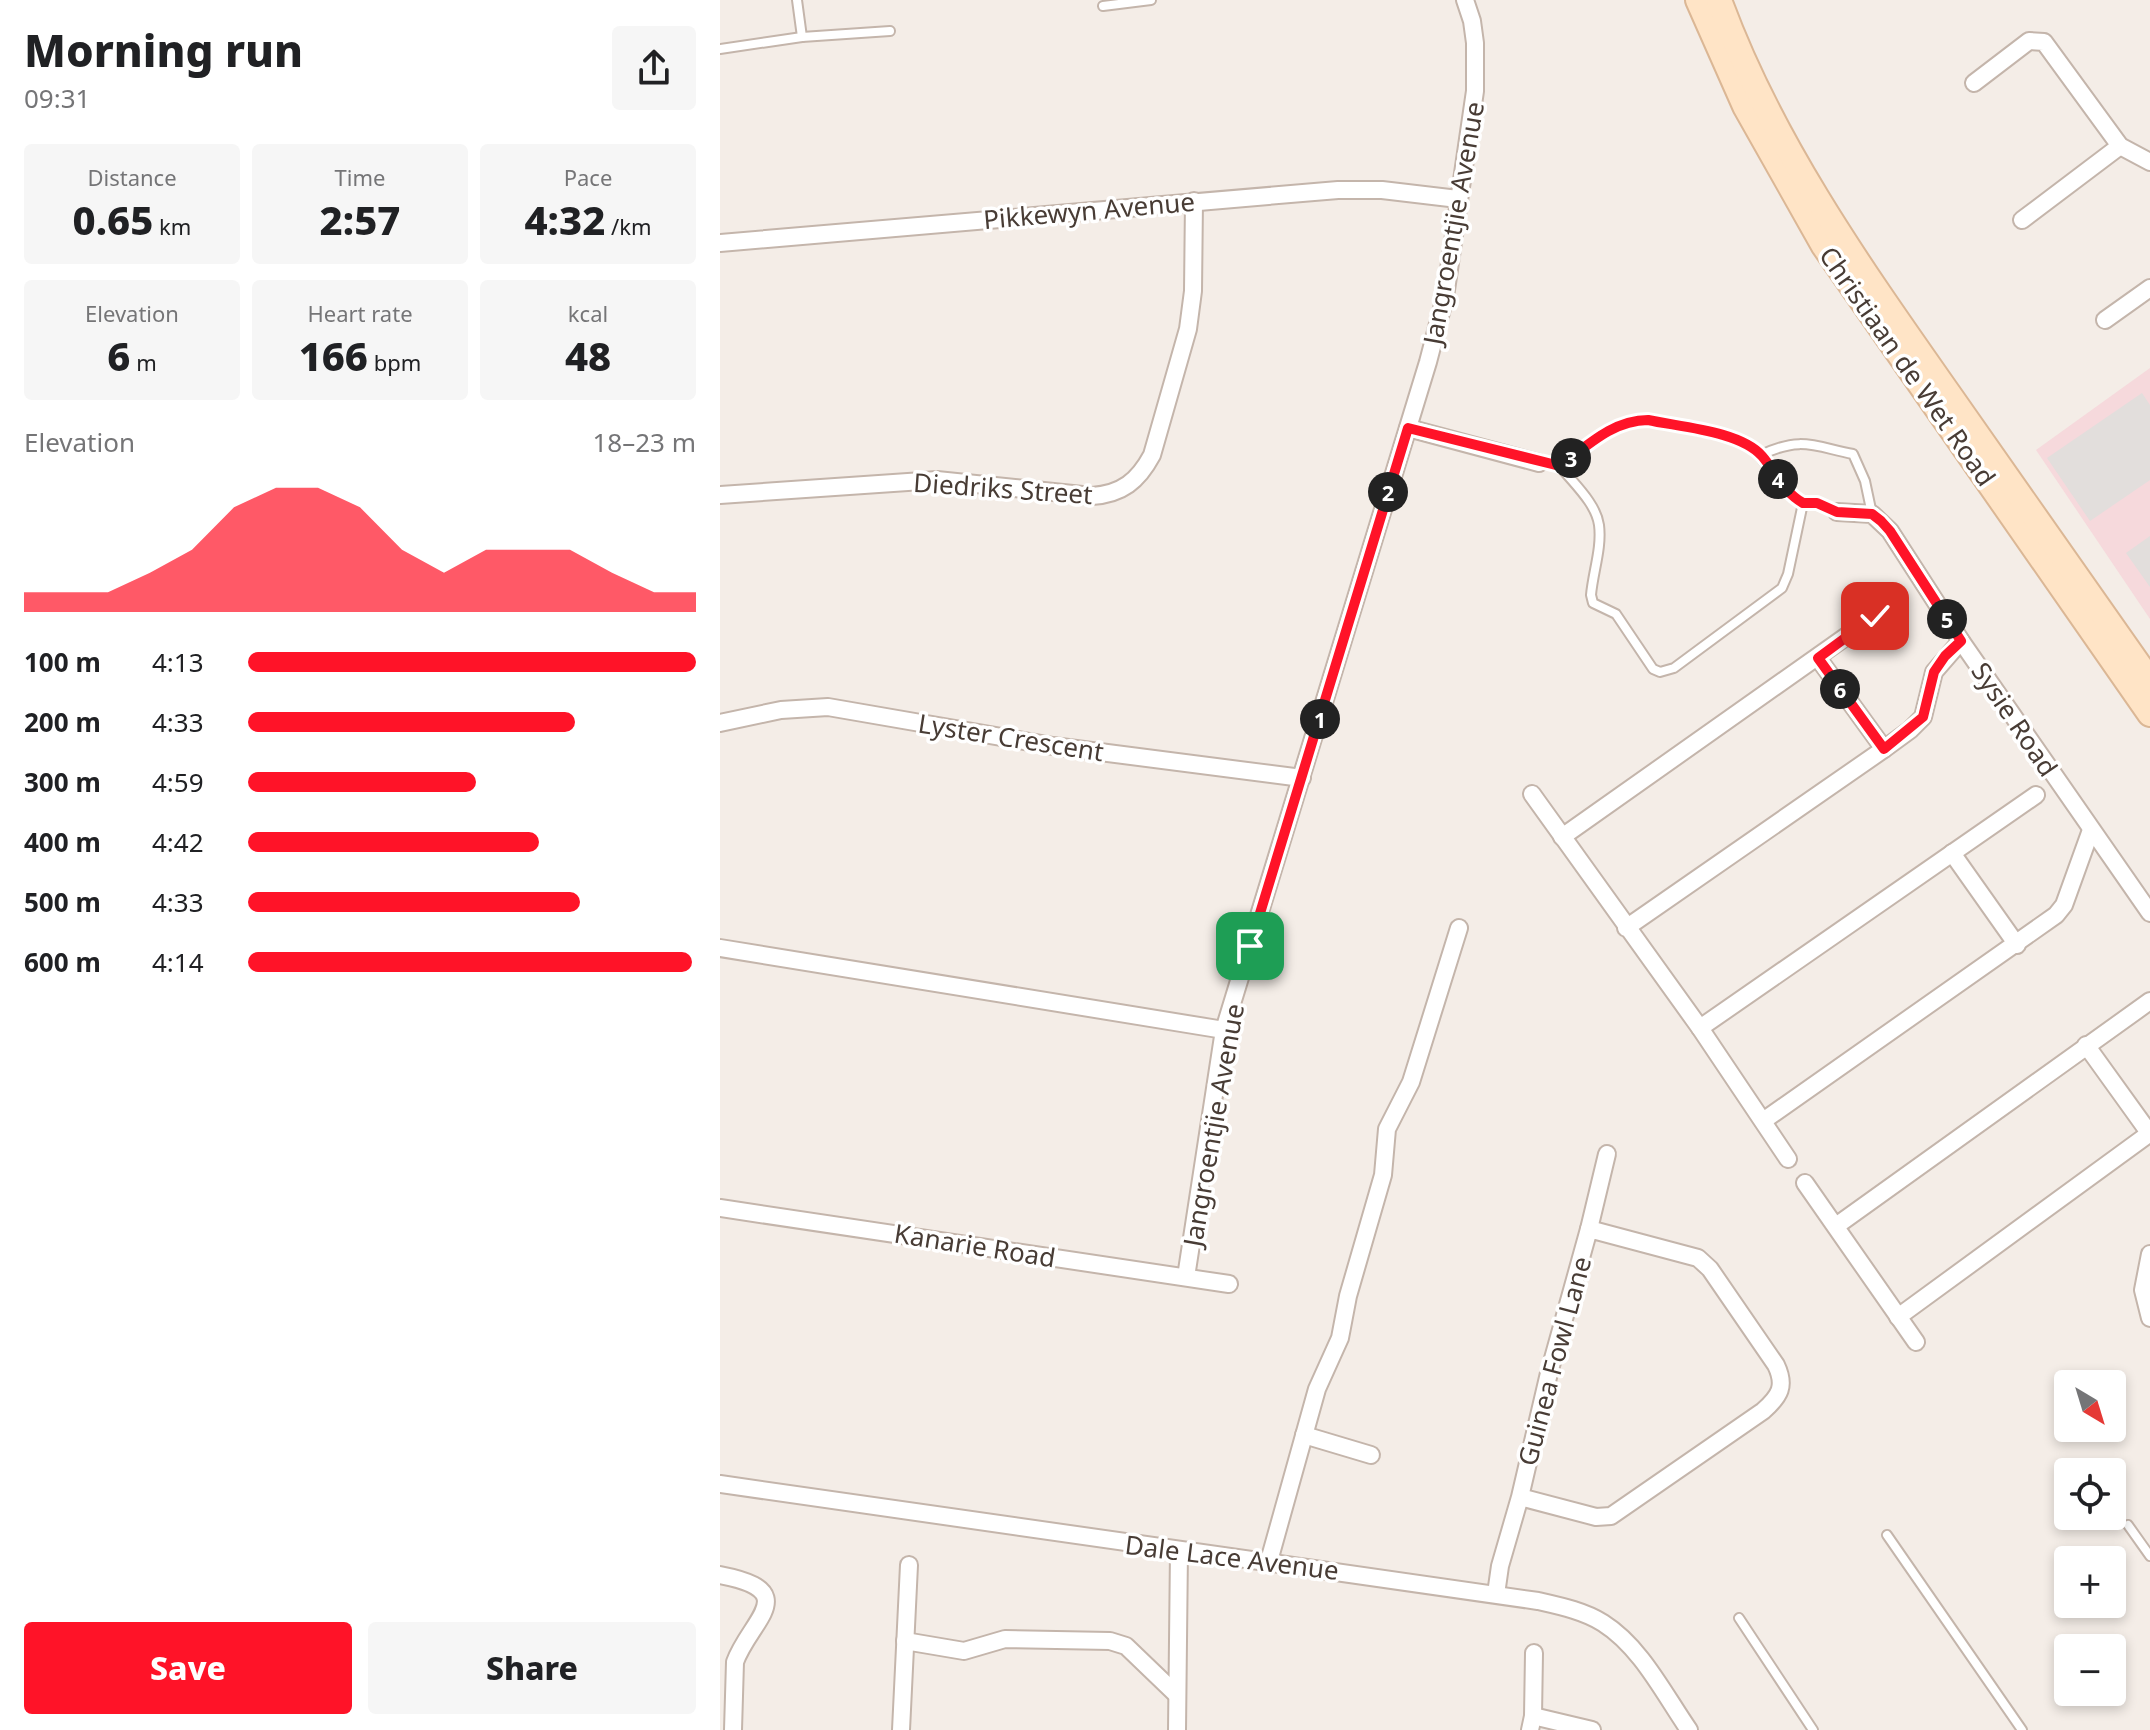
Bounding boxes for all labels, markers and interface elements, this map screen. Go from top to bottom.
text: Morning run [24,20,303,80]
button: share [612,26,696,110]
text: 09:31 [24,80,90,116]
street label: Jangroentjie Avenue [1413,99,1492,350]
text: Distance [87,162,177,192]
text: Time [335,162,385,192]
text: Pace [564,162,612,192]
street label: Pikkewyn Avenue [982,183,1196,237]
text: 0.65 [73,192,153,247]
text: 2:57 [320,192,400,247]
text: 4:32 [525,192,605,247]
text: km [153,211,191,241]
text: /km [605,211,652,241]
street label: Christiaan de Wet Road [1812,239,2004,493]
text: Elevation [85,298,179,328]
text: Heart rate [307,298,413,328]
text: kcal [568,298,608,328]
text: 6 [107,328,130,383]
text: 166 [299,328,368,383]
text: 48 [565,328,611,383]
text: m [130,347,157,377]
text: bpm [368,347,421,377]
text: Elevation [24,424,135,460]
text: 18–23 m [592,424,696,460]
pin: 3 [1551,438,1591,478]
text: 3 [1565,443,1577,473]
pin: 4 [1758,459,1798,499]
street label: Diedriks Street [912,464,1094,512]
text: 4 [1772,464,1784,494]
pin: 2 [1368,472,1408,512]
text: 2 [1382,477,1394,507]
pin [1841,582,1909,650]
icon: check [1853,594,1897,638]
pin: 5 [1927,599,1967,639]
text: 5 [1941,604,1953,634]
text: 100 m [24,644,101,680]
text: 4:13 [152,644,204,680]
street label: Sysie Road [1964,655,2066,783]
pin: 6 [1820,669,1860,709]
text: 6 [1834,674,1846,704]
pin: 1 [1300,699,1340,739]
text: 200 m [24,704,101,740]
text: 4:33 [152,704,204,740]
text: 1 [1314,704,1326,734]
street label: Lyster Crescent [916,705,1106,769]
text: 300 m [24,764,101,800]
text: 4:59 [152,764,204,800]
text: 400 m [24,824,101,860]
text: 4:42 [152,824,204,860]
text: 500 m [24,884,101,920]
text: 4:33 [152,884,204,920]
pin [1216,912,1284,980]
icon: arrive [1228,924,1272,968]
text: 600 m [24,944,101,980]
text: 4:14 [152,944,204,980]
street label: Jangroentjie Avenue [1173,1001,1252,1252]
street label: Kanarie Road [892,1214,1058,1276]
street label: Guinea Fowl Lane [1509,1252,1599,1470]
north arrow [2054,1370,2126,1442]
map controls [2054,1370,2126,1706]
button: locate [2054,1458,2126,1530]
street label: Dale Lace Avenue [1123,1526,1341,1588]
button: + [2054,1546,2126,1618]
button: Save [24,1622,352,1714]
button: Share [368,1622,696,1714]
button: − [2054,1634,2126,1706]

